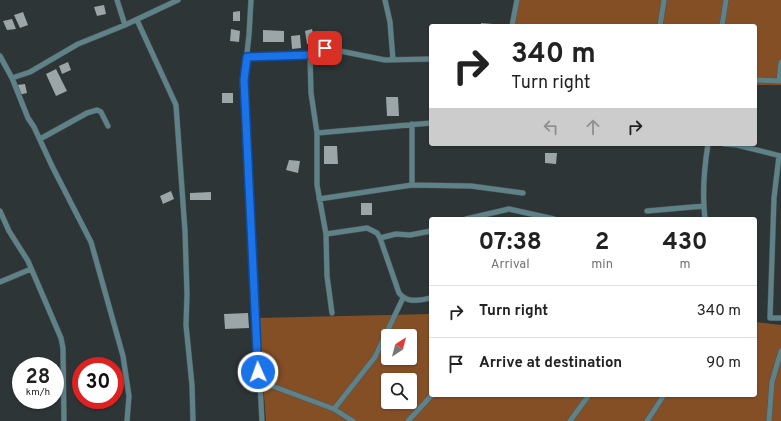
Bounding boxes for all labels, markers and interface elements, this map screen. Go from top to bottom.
pin [308,31,342,65]
icon: arrive [314,37,336,59]
text: 340 m [511,37,596,73]
icon: right [445,40,497,92]
text: Turn right [511,72,591,95]
icon: left [540,116,562,138]
icon: ahead [582,116,604,138]
icon: right [624,116,646,138]
text: 07:38 [478,228,542,258]
text: 2 [595,228,610,258]
text: 430 [662,228,708,258]
text: Arrival [491,257,530,273]
text: min [591,257,613,273]
text: m [679,257,690,273]
icon: right [445,301,467,323]
text: Turn right [479,302,548,321]
text: 340 m [697,302,741,321]
north arrow [381,329,417,365]
map controls [381,329,417,409]
position arrow [237,351,279,393]
icon: arrive [445,353,467,375]
text: Arrive at destination [479,354,622,373]
text: 90 m [706,354,741,373]
speed limit sign: 30 [72,357,124,409]
text: 28 [26,365,50,391]
button: search [381,373,417,409]
text: km/h [26,386,50,399]

